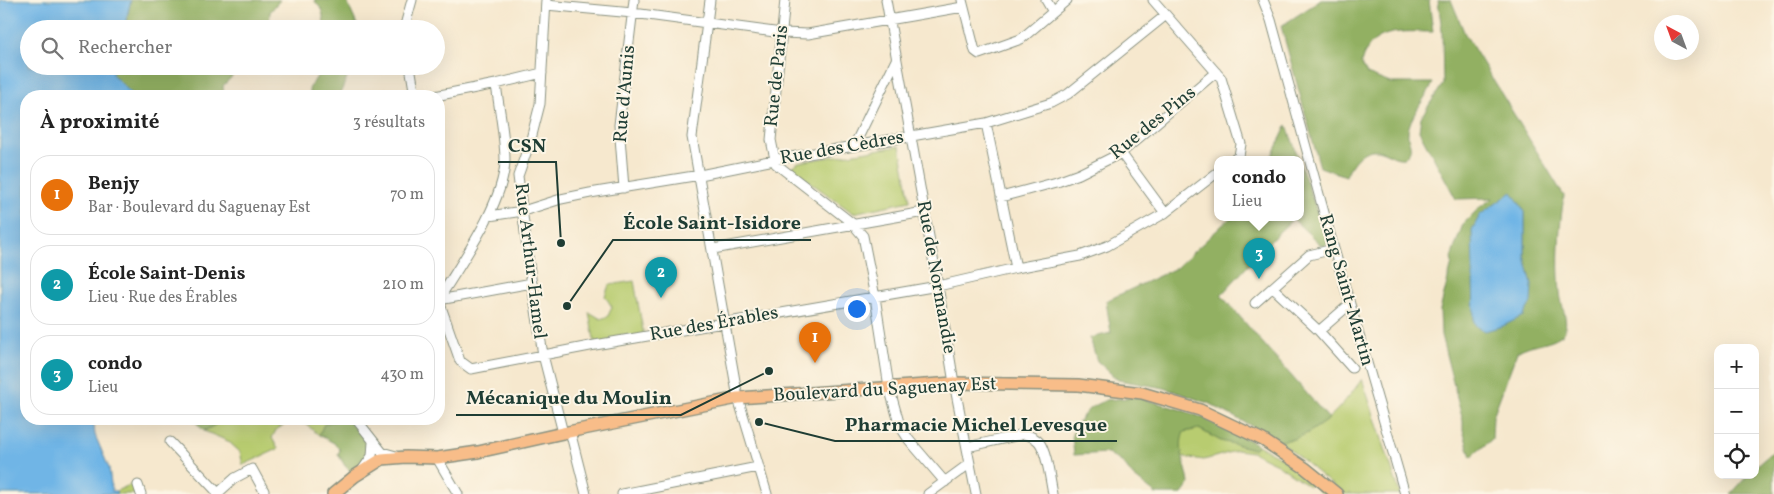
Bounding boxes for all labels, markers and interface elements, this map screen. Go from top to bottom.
north arrow [1654,15,1699,60]
search box [20,20,445,75]
street label: Rue de Paris [759,24,795,128]
icon: search [38,34,66,62]
text: Rechercher [78,35,172,61]
street label: Rue d'Aunis [608,44,642,144]
street label: Rue des Pins [1104,80,1202,166]
text: À proximité [40,108,159,137]
text: 3 résultats [353,112,425,134]
street label: Rue des Cèdres [778,124,906,172]
callout: CSN [498,127,556,162]
text: CSN [508,133,546,161]
popup [1214,156,1304,221]
text: condo [1232,165,1286,191]
text: Benjy [88,171,140,197]
street label: Rue Arthur-Hamel [508,181,553,341]
text: 1 [54,184,60,206]
text: 70 m [390,184,424,206]
text: Lieu [1232,191,1262,213]
text: Bar · Boulevard du Saguenay Est [88,197,311,219]
street label: Rue de Normandie [910,198,962,356]
callout: École Saint-Isidore [613,205,811,240]
text: École Saint-Isidore [623,210,801,238]
street label: Rang Saint-Martin [1312,211,1380,369]
pin: 3 [1243,238,1275,279]
pin: 2 [645,257,677,298]
text: École Saint-Denis [88,261,245,287]
text: 2 [53,274,61,296]
text: 210 m [382,274,424,296]
text: Lieu · Rue des Érables [88,287,237,309]
your location [844,296,870,322]
street label: Rue des Érables [648,300,780,348]
pin: 1 [799,322,831,363]
map controls [1714,344,1759,479]
button: + [1714,344,1759,389]
text: condo [88,351,142,377]
text: 3 [53,364,61,386]
text: 430 m [380,364,424,386]
street label: Boulevard du Saguenay Est [773,371,998,409]
text: Lieu [88,377,118,399]
callout: Mécanique du Moulin [456,380,681,415]
text: Mécanique du Moulin [466,385,672,413]
button: − [1714,389,1759,434]
callout: Pharmacie Michel Levesque [835,406,1117,441]
text: Pharmacie Michel Levesque [845,412,1107,440]
button: locate [1714,434,1759,479]

